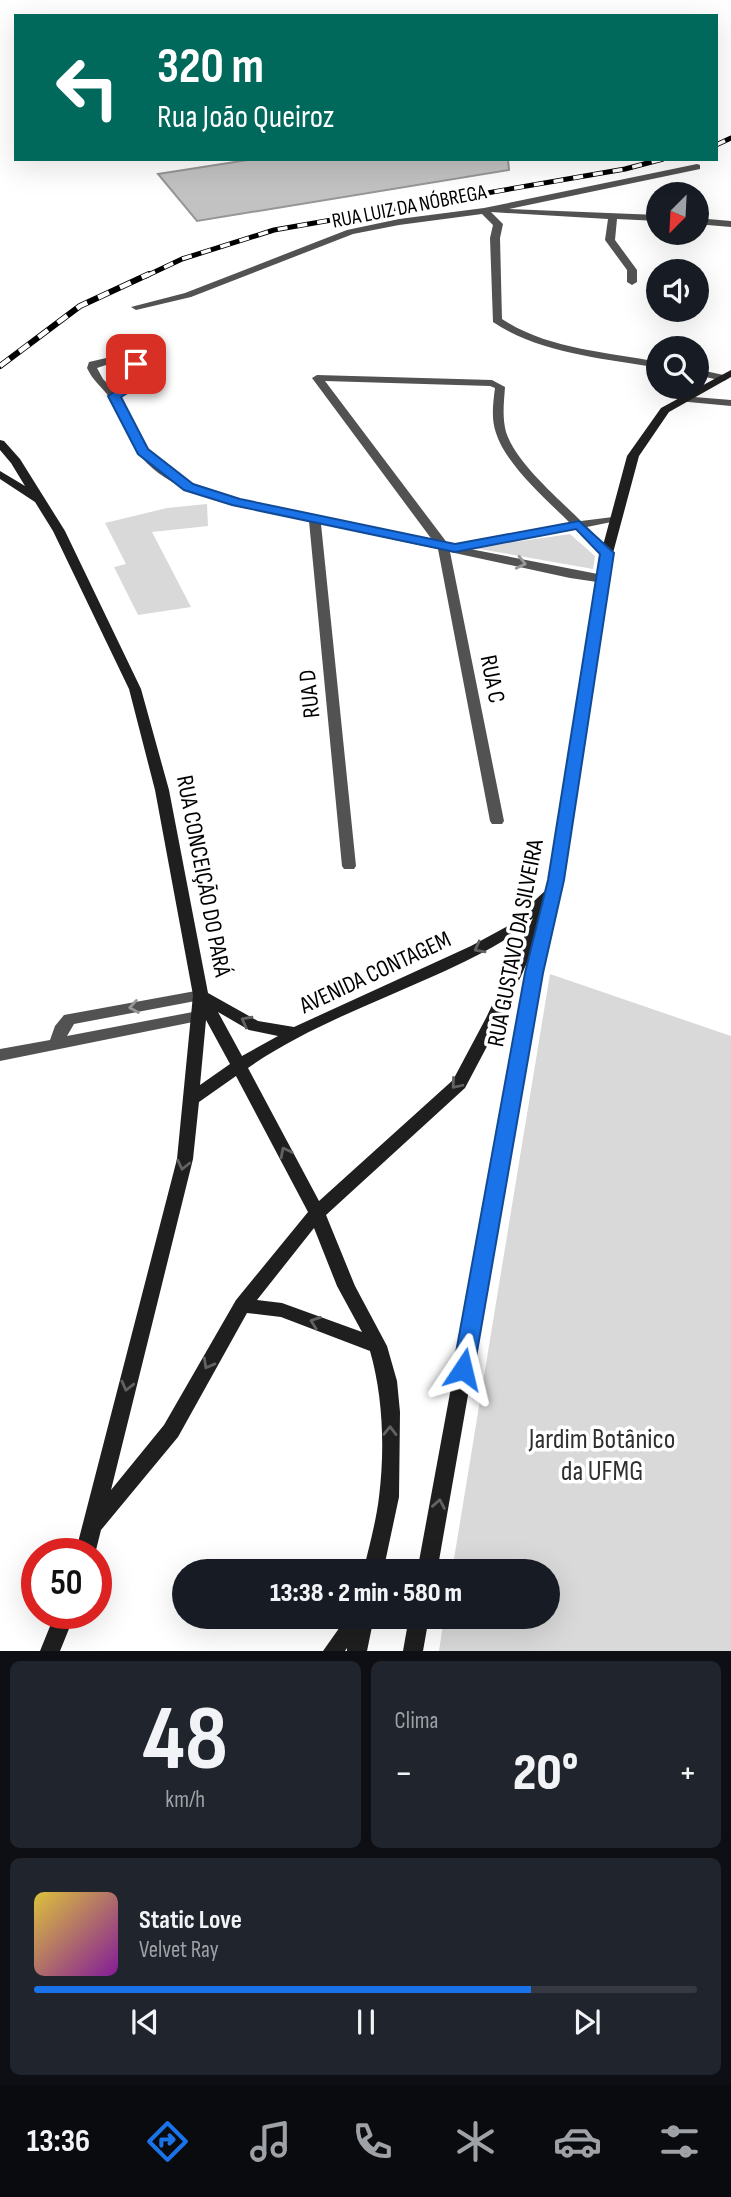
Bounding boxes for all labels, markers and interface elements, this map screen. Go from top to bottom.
text: 320 m [157,38,264,97]
icon: left [42,42,133,133]
text: Rua João Queiroz [157,98,334,137]
street label: RUA LUIZ DA NÓBREGA [330,179,489,234]
north arrow [646,182,709,245]
map controls [646,182,709,399]
button: sound [646,259,709,322]
pin [106,334,166,394]
button: search [646,336,709,399]
icon: arrive [117,345,155,383]
one-way arrow [515,555,527,570]
street label: RUA C [474,653,511,706]
street label: RUA D [293,668,326,720]
street label: RUA CONCEIÇÃO DO PARÁ [170,773,237,980]
street label: RUA GUSTAVO DA SILVEIRA [481,836,550,1049]
street label: AVENIDA CONTAGEM [294,925,455,1021]
one-way arrow [474,940,486,953]
one-way arrow [128,999,140,1014]
one-way arrow [241,1016,253,1029]
one-way arrow [451,1076,464,1089]
one-way arrow [280,1147,294,1159]
one-way arrow [176,1159,191,1171]
one-way arrow [309,1316,321,1330]
position arrow [426,1332,500,1406]
one-way arrow [203,1357,216,1369]
one-way arrow [121,1380,135,1392]
park label: Jardim Botânico da UFMG [528,1423,675,1488]
one-way arrow [382,1426,398,1436]
one-way arrow [431,1498,446,1510]
speed limit sign: 50 [21,1538,112,1629]
text: 13:38 · 2 min · 580 m [270,1578,462,1609]
text: 48 [143,1686,228,1795]
text: Clima [395,1707,438,1735]
text: 20° [513,1742,578,1805]
text: − [395,1751,413,1796]
text: + [678,1751,697,1796]
text: km/h [165,1786,205,1814]
text: Static Love [139,1905,242,1936]
text: Velvet Ray [139,1936,219,1964]
icon: previous [126,2003,164,2041]
icon: pause [347,2003,385,2041]
icon: next [568,2003,606,2041]
icon: directions [143,2117,192,2166]
icon: music [246,2117,295,2166]
icon: phone [348,2117,397,2166]
icon: climate [451,2117,500,2166]
icon: car [553,2117,602,2166]
icon: filters [655,2117,704,2166]
text: 13:36 [27,2122,90,2161]

